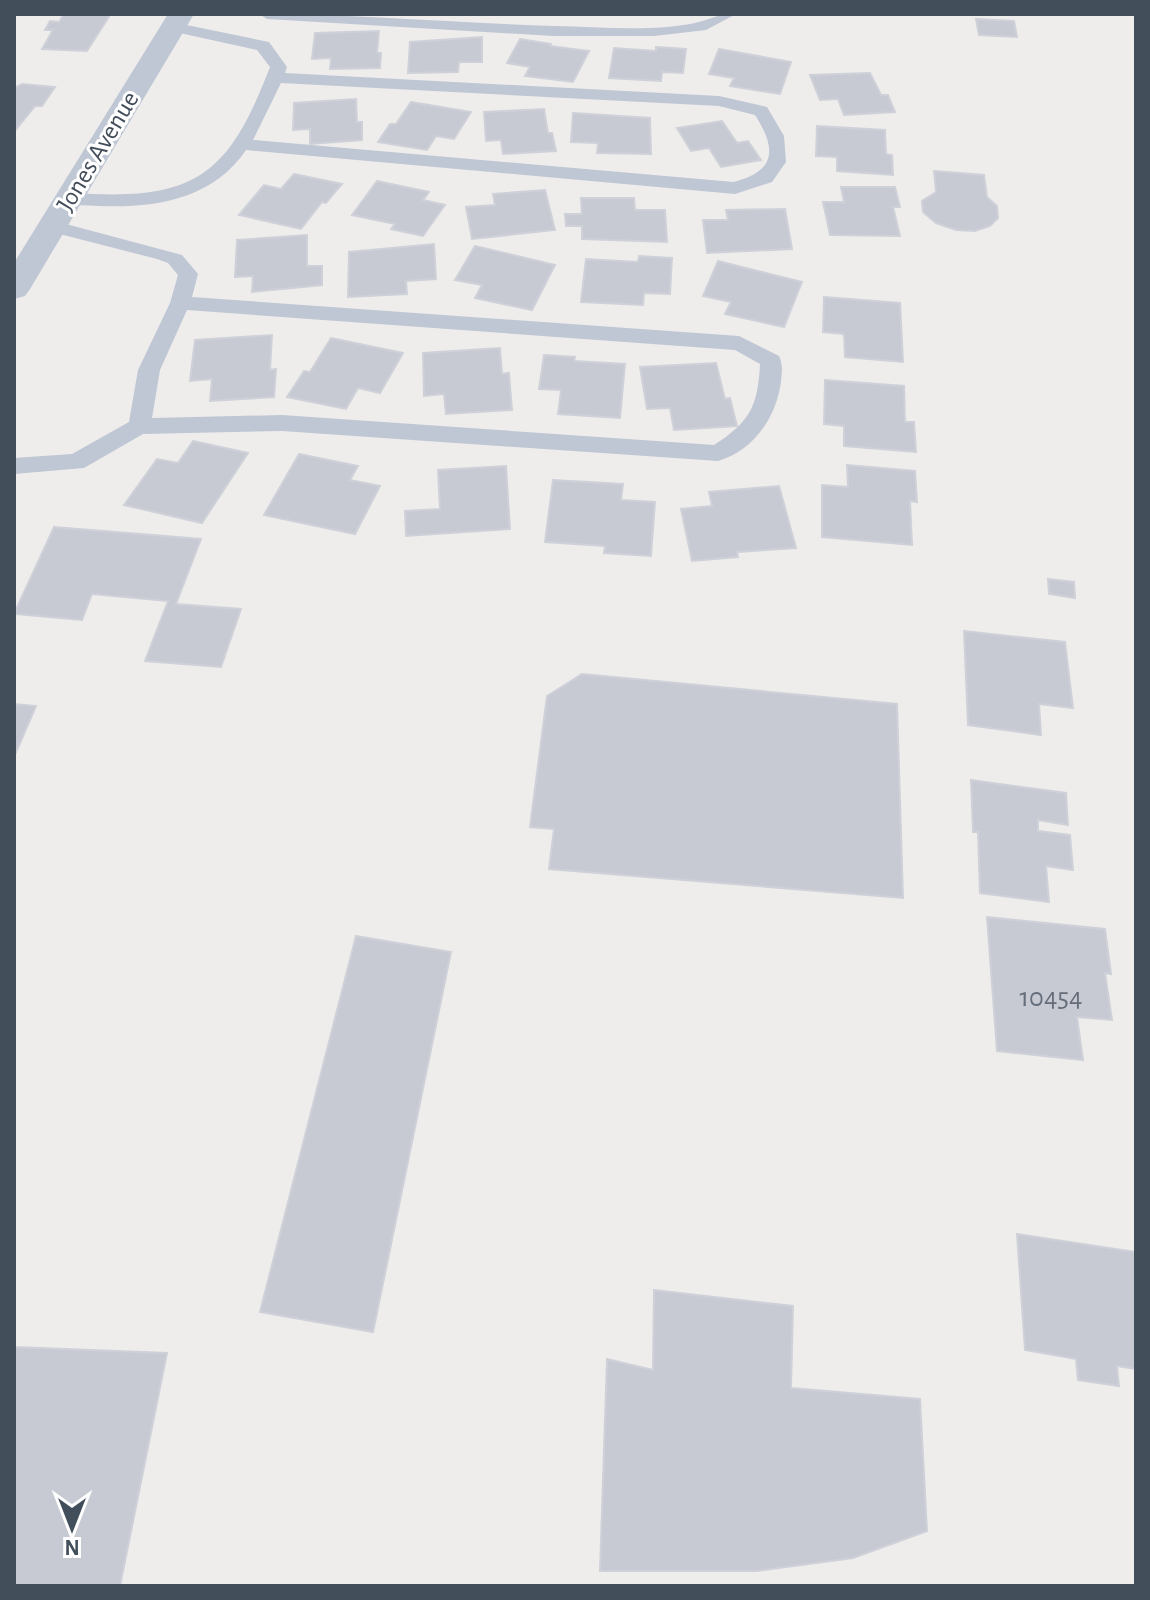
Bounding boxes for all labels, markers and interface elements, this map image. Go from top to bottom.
street label: Jones Avenue [52,87,144,216]
house number: 10454 [1019,984,1083,1012]
north arrow [32,1488,112,1568]
text: N [64,1536,80,1558]

